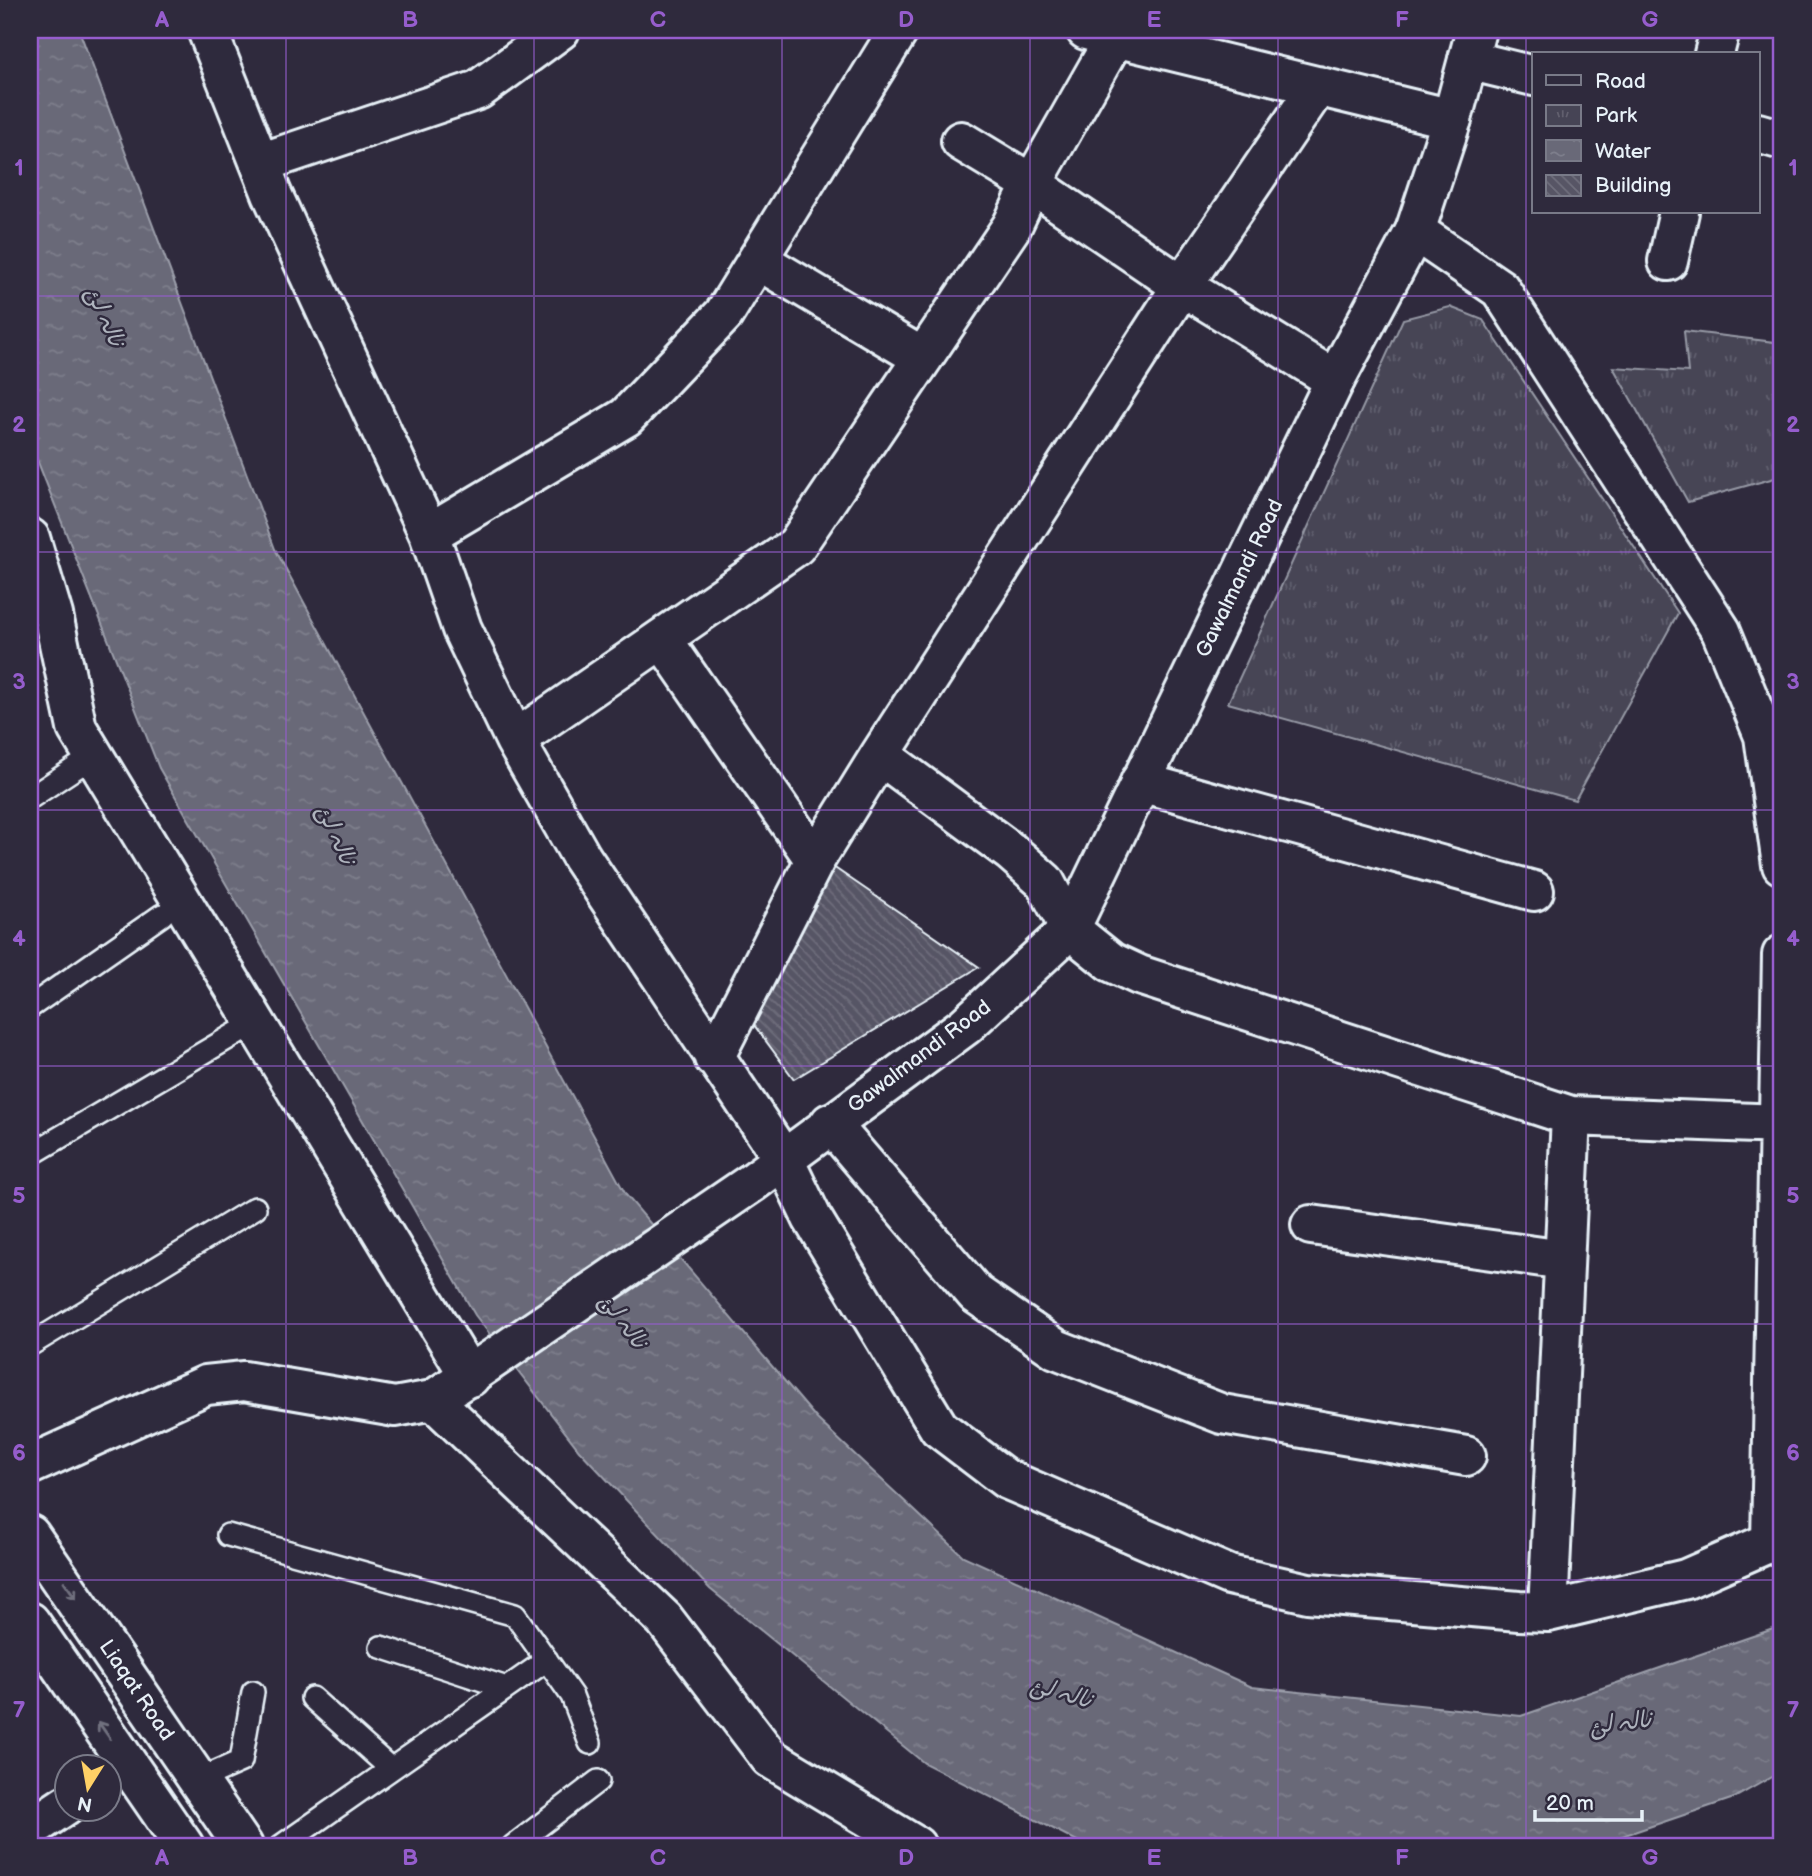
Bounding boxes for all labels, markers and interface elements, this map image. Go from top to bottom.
text: A [154,6,170,34]
text: B [402,6,418,34]
text: C [650,6,666,34]
text: D [898,6,914,34]
text: E [1147,6,1162,34]
text: F [1395,6,1409,34]
text: G [1642,6,1659,34]
legend [1532,52,1759,214]
text: Road [1595,69,1646,94]
text: Park [1595,103,1638,128]
text: Water [1595,139,1651,164]
text: 1 [14,154,24,182]
text: 1 [1788,154,1798,182]
text: Building [1595,173,1671,198]
water label: نالہ لئ [79,283,131,353]
text: 2 [12,411,26,439]
text: 2 [1786,411,1800,439]
street label: Gawalmandi Road [1190,495,1289,661]
text: 3 [12,668,26,696]
text: 3 [1786,668,1800,696]
water label: نالہ لئ [310,801,362,871]
text: 4 [12,925,26,953]
text: 4 [1786,925,1800,953]
street label: Gawalmandi Road [843,994,996,1118]
text: 5 [12,1182,26,1210]
text: 5 [1786,1182,1800,1210]
water label: نالہ لئ [593,1288,654,1356]
text: 6 [12,1439,26,1467]
text: 6 [1786,1439,1800,1467]
one-way arrow [63,1580,77,1599]
street label: Liaqat Road [94,1635,179,1745]
water label: نالہ لئ [1027,1671,1097,1715]
text: 7 [13,1696,26,1724]
text: 7 [1787,1696,1800,1724]
water label: نالہ لئ [1588,1705,1655,1741]
one-way arrow [97,1721,111,1740]
north arrow [52,1754,122,1824]
scale bar [1535,1778,1642,1822]
text: N [76,1791,94,1816]
text: 20 m [1546,1791,1594,1816]
text: A [154,1844,170,1872]
text: B [402,1844,418,1872]
text: C [650,1844,666,1872]
text: D [898,1844,914,1872]
text: E [1147,1844,1162,1872]
text: F [1395,1844,1409,1872]
text: G [1642,1844,1659,1872]

